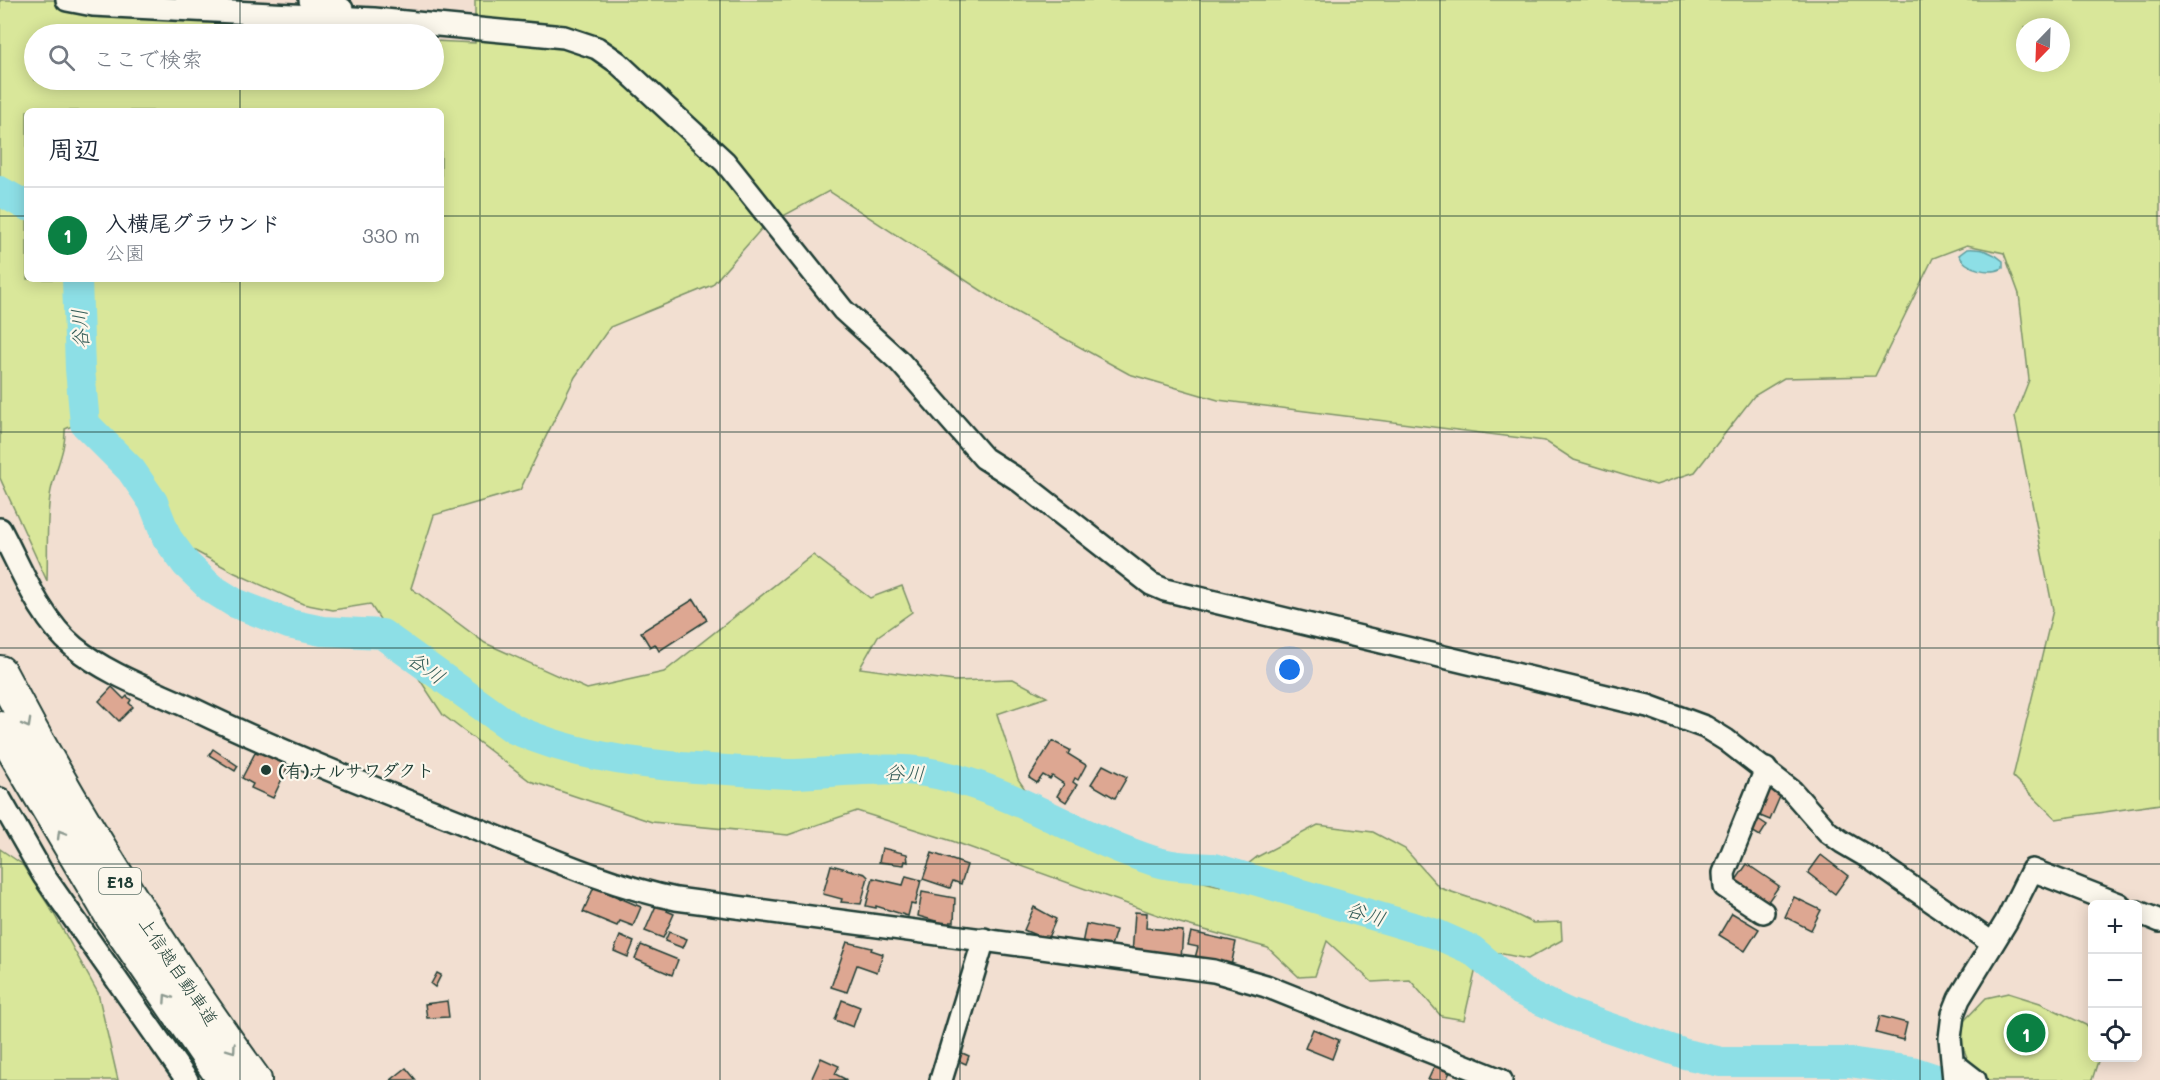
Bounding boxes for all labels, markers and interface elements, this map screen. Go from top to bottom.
north arrow [2016,18,2070,72]
search box [24,24,444,90]
icon: search [45,41,78,74]
text: ここで検索 [93,44,203,73]
text: 周辺 [48,132,100,166]
text: 入横尾グラウンド [105,208,281,237]
text: 1 [63,222,72,248]
text: 330 m [362,222,420,248]
text: 公園 [105,239,145,265]
water label: 谷川 [65,308,93,350]
water label: 谷川 [403,645,451,689]
your location [1275,655,1304,684]
one-way arrow [20,718,32,728]
place label: (有)ナルサワダクト [278,758,434,782]
water label: 谷川 [884,758,926,786]
marker: (有)ナルサワダクト [259,763,273,777]
one-way arrow [57,830,69,840]
road number: E18 [99,868,141,894]
water label: 谷川 [1343,895,1389,931]
map controls [2088,900,2142,1062]
button: + [2088,900,2142,954]
street label: 上信越自動車道 [134,912,224,1030]
button: − [2088,954,2142,1008]
one-way arrow [163,993,174,1004]
button: locate [2088,1008,2142,1062]
pin: 1 [2006,1010,2046,1056]
one-way arrow [225,1042,236,1053]

